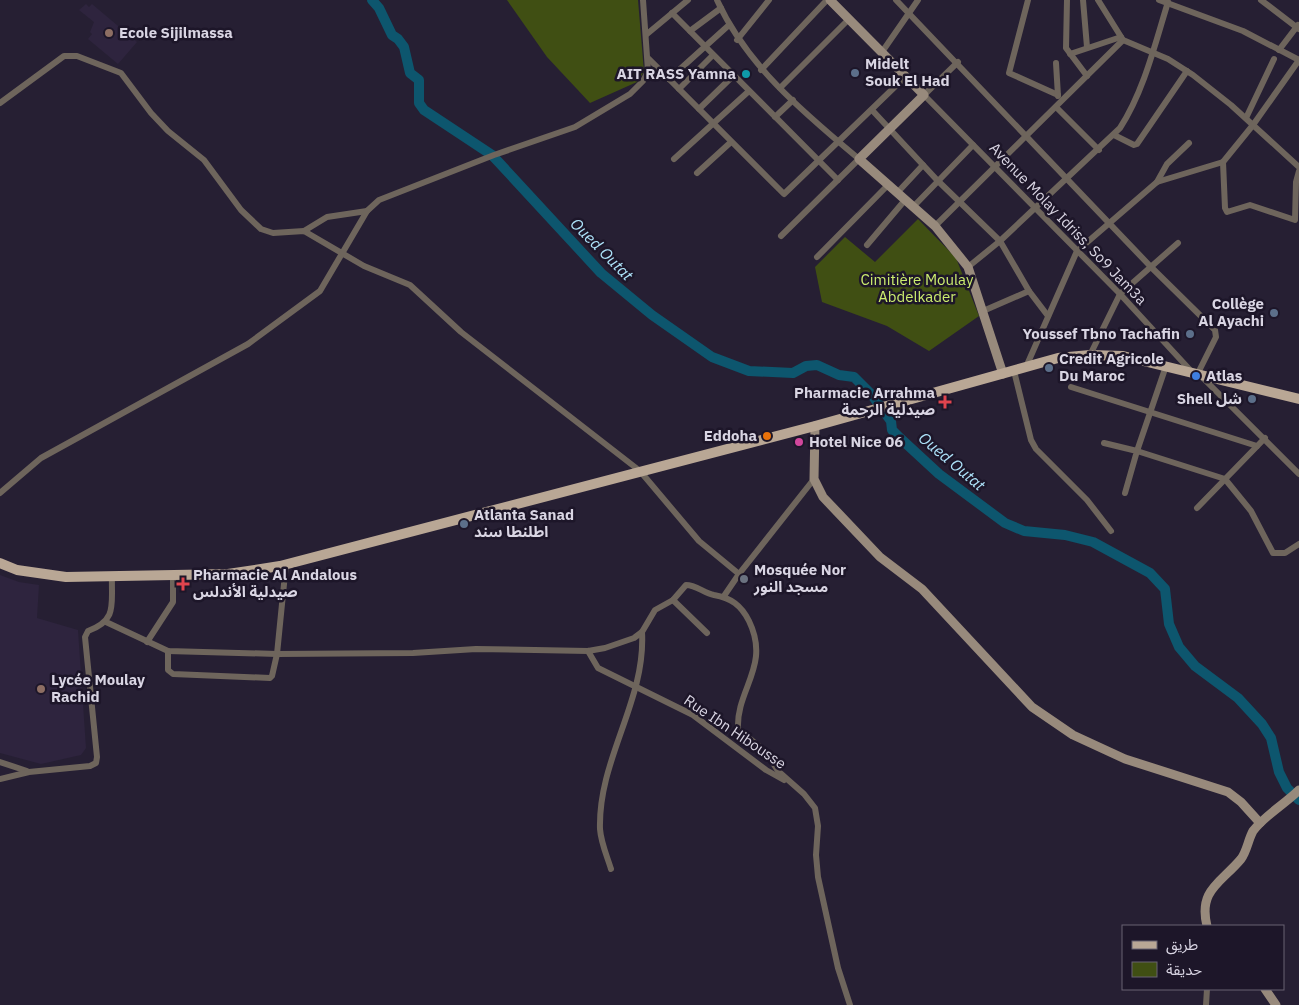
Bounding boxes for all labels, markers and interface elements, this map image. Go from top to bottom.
place label: Ecole Sijilmassa [119,23,233,42]
marker: Ecole Sijilmassa [103,27,115,39]
place label: Midelt Souk El Had [865,54,950,90]
place label: AIT RASS Yamna [616,64,736,83]
marker: Midelt Souk El Had [849,67,861,79]
marker: AIT RASS Yamna [740,68,752,80]
street label: Avenue Molay Idriss, So9 Jam3a [986,138,1151,309]
water label: Oued Outat [566,213,638,285]
park label: Cimitière Moulay Abdelkader [861,270,974,306]
place label: Collège Al Ayachi [1198,294,1264,330]
marker: Collège Al Ayachi [1268,307,1280,319]
place label: Youssef Tbno Tachafin [1022,324,1180,343]
marker: Youssef Tbno Tachafin [1184,328,1196,340]
place label: Credit Agricole Du Maroc [1059,349,1164,385]
marker: Credit Agricole Du Maroc [1043,362,1055,374]
place label: Atlas [1206,366,1243,385]
marker: Atlas [1190,370,1202,382]
place label: Pharmacie Arrahma صيدلية الرحمة [794,383,935,419]
place label: Shell شل [1177,389,1242,408]
marker: Shell شل [1246,393,1258,405]
marker: Pharmacie Arrahma صيدلية الرحمة [939,396,951,408]
place label: Eddoha [704,426,757,445]
water label: Oued Outat [915,427,990,495]
marker: Eddoha [761,430,773,442]
place label: Hotel Nice 06 [809,432,903,451]
marker: Hotel Nice 06 [793,436,805,448]
place label: Atlanta Sanad اطلنطا سند [474,505,574,541]
marker: Atlanta Sanad اطلنطا سند [458,518,470,530]
place label: Mosquée Nor مسجد النور [753,560,846,596]
place label: Pharmacie Al Andalous صيدلية الأندلس [193,565,358,601]
marker: Mosquée Nor مسجد النور [738,573,750,585]
marker: Pharmacie Al Andalous صيدلية الأندلس [177,578,189,590]
place label: Lycée Moulay Rachid [51,670,145,706]
marker: Lycée Moulay Rachid [35,683,47,695]
street label: Rue Ibn Hibousse [680,690,790,773]
legend [1122,925,1284,990]
text: طريق [1166,935,1198,955]
text: حديقة [1166,960,1202,979]

